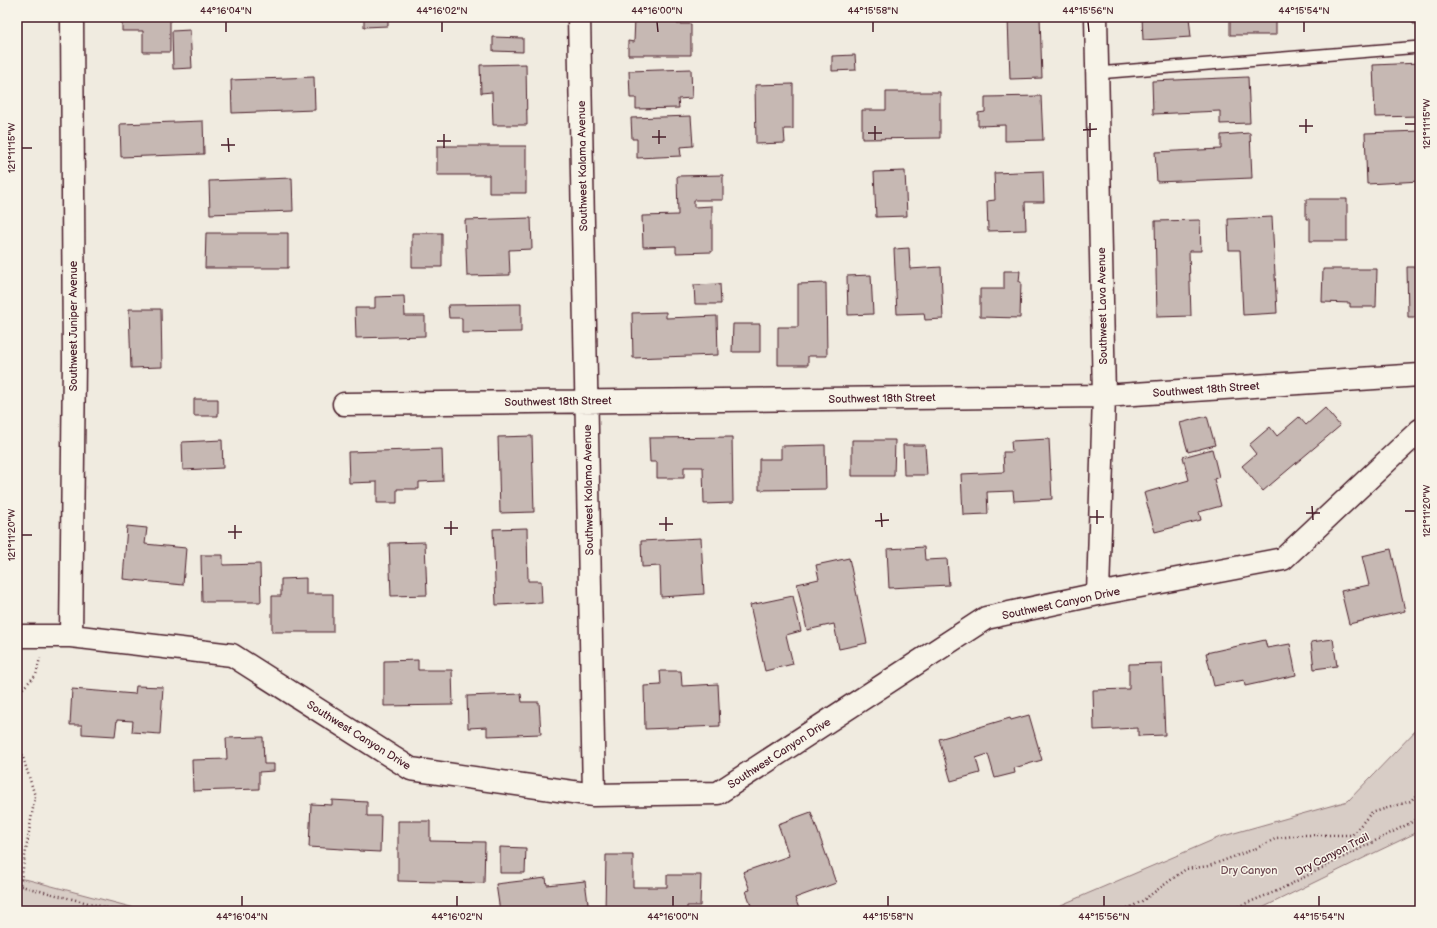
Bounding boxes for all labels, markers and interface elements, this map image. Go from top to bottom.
text: 44°16'04"N [200,5,252,17]
text: 44°16'02"N [416,5,468,17]
text: 44°16'00"N [631,5,683,17]
text: 44°15'58"N [847,5,899,17]
text: 44°15'56"N [1062,5,1114,17]
text: 44°15'54"N [1278,5,1330,17]
text: 121°11'15"W [1421,99,1433,149]
street label: Southwest Kalama Avenue [575,100,590,232]
text: 121°11'15"W [6,123,18,173]
street label: Southwest Lava Avenue [1095,247,1110,365]
street label: Southwest Juniper Avenue [67,260,80,391]
street label: Southwest 18th Street [1152,379,1260,400]
street label: Southwest 18th Street [828,391,936,406]
street label: Southwest 18th Street [504,394,612,409]
street label: Southwest Kalama Avenue [581,424,596,556]
text: 121°11'20"W [1421,485,1433,537]
text: 121°11'20"W [6,509,18,561]
street label: Southwest Canyon Drive [1001,585,1122,622]
street label: Southwest Canyon Drive [304,698,414,773]
street label: Southwest Canyon Drive [725,715,834,792]
street label: Dry Canyon Trail [1293,830,1371,879]
park label: Dry Canyon [1220,864,1278,877]
text: 44°16'04"N [216,911,268,923]
text: 44°16'02"N [431,911,483,923]
text: 44°16'00"N [647,911,699,923]
text: 44°15'58"N [862,911,914,923]
text: 44°15'56"N [1078,911,1130,923]
text: 44°15'54"N [1293,911,1345,923]

